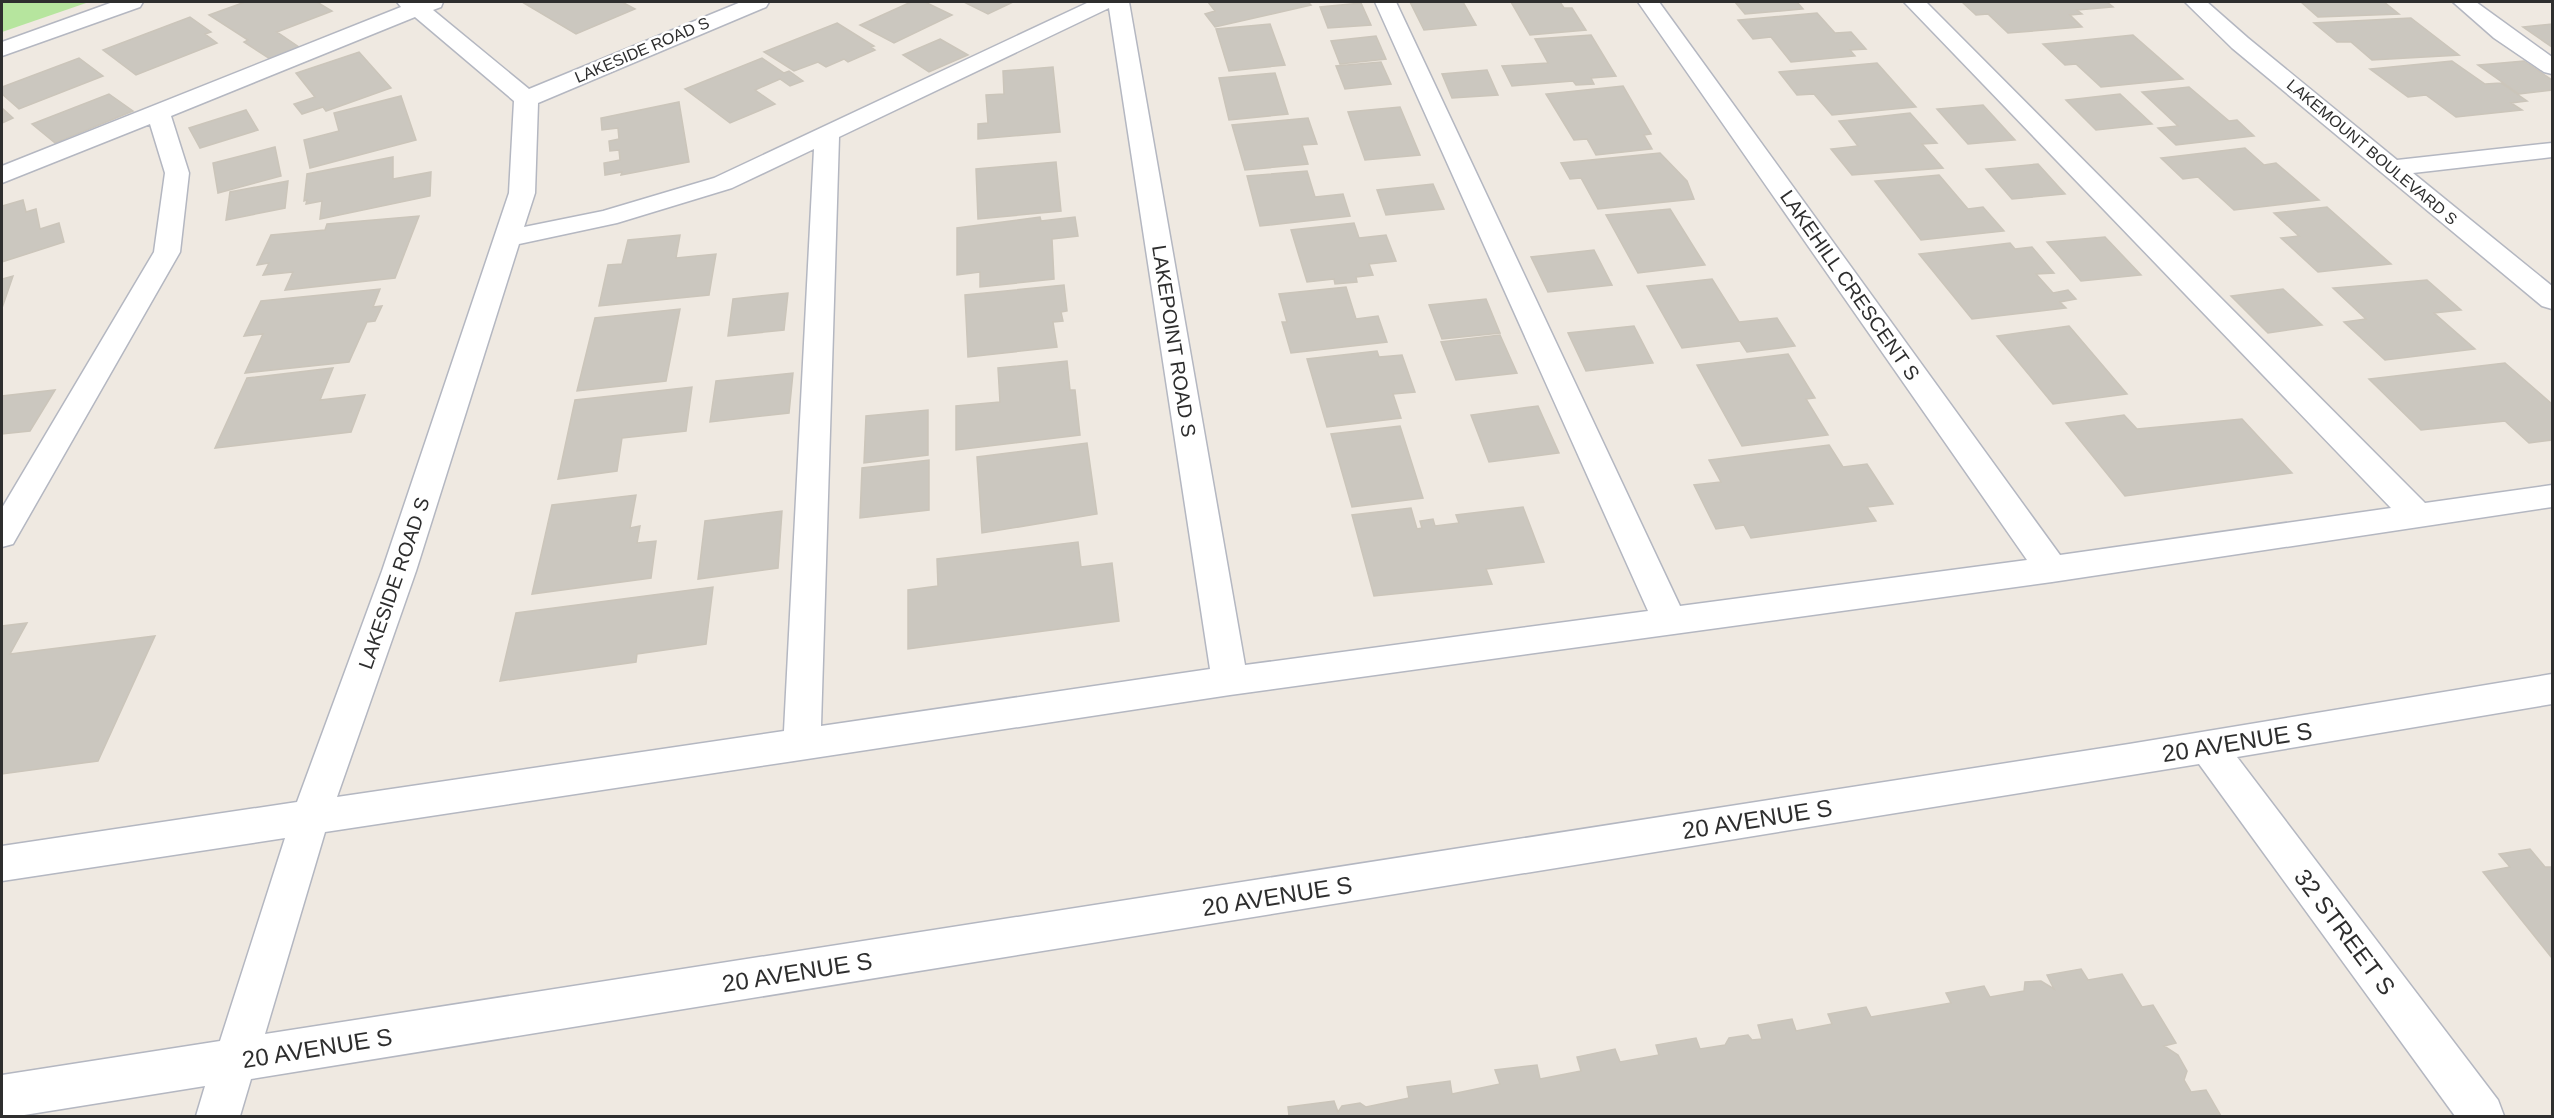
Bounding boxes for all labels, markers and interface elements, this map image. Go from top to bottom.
street label: LAKESIDE ROAD S [572,14,712,86]
street label: LAKEMOUNT BOULEVARD S [2284,76,2460,228]
street label: LAKEHILL CRESCENT S [1776,186,1924,384]
street label: LAKEPOINT ROAD S [1148,243,1200,439]
street label: LAKESIDE ROAD S [354,494,434,672]
street label: 20 AVENUE S [2160,717,2314,767]
street label: 20 AVENUE S [1680,794,1834,844]
street label: 32 STREET S [2289,864,2401,1000]
street label: 20 AVENUE S [1200,871,1354,921]
street label: 20 AVENUE S [720,947,874,997]
street label: 20 AVENUE S [240,1023,394,1073]

